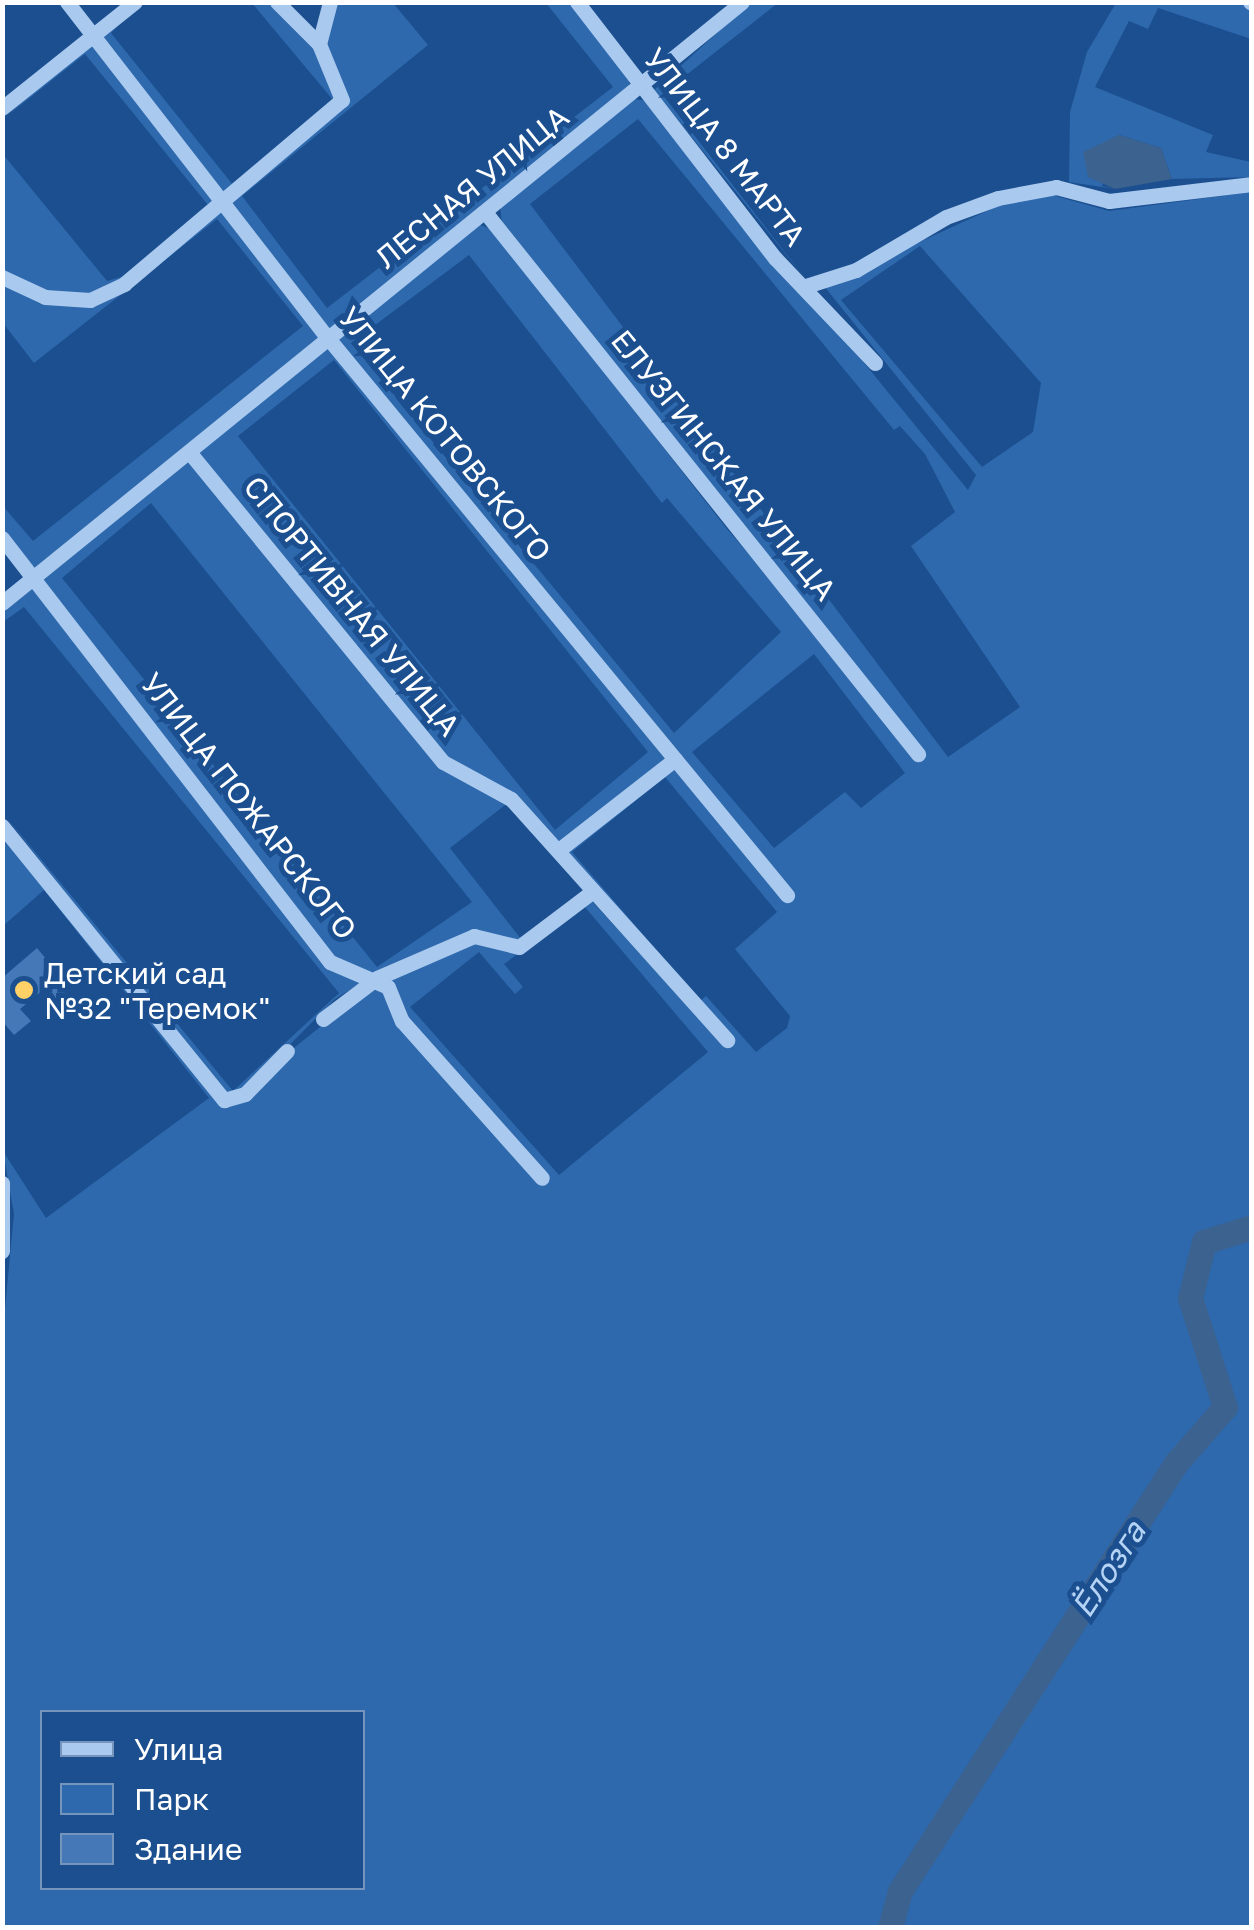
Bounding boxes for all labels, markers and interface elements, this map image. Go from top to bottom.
street label: УЛИЦА 8 МАРТА [637,41,813,253]
street label: ЛЕСНАЯ УЛИЦА [368,98,576,276]
street label: УЛИЦА КОТОВСКОГО [331,299,559,569]
street label: ЕЛУЗГИНСКАЯ УЛИЦА [604,323,844,607]
street label: СПОРТИВНАЯ УЛИЦА [236,469,468,743]
street label: УЛИЦА ПОЖАРСКОГО [134,665,364,947]
place label: Детский сад №32 "Теремок" [44,955,270,1026]
marker: Детский сад №32 "Теремок" [13,979,35,1001]
water label: Ёлозга [1063,1514,1153,1624]
legend [40,1710,365,1890]
text: Улица [134,1731,223,1767]
text: Парк [134,1781,209,1817]
text: Здание [134,1831,242,1867]

